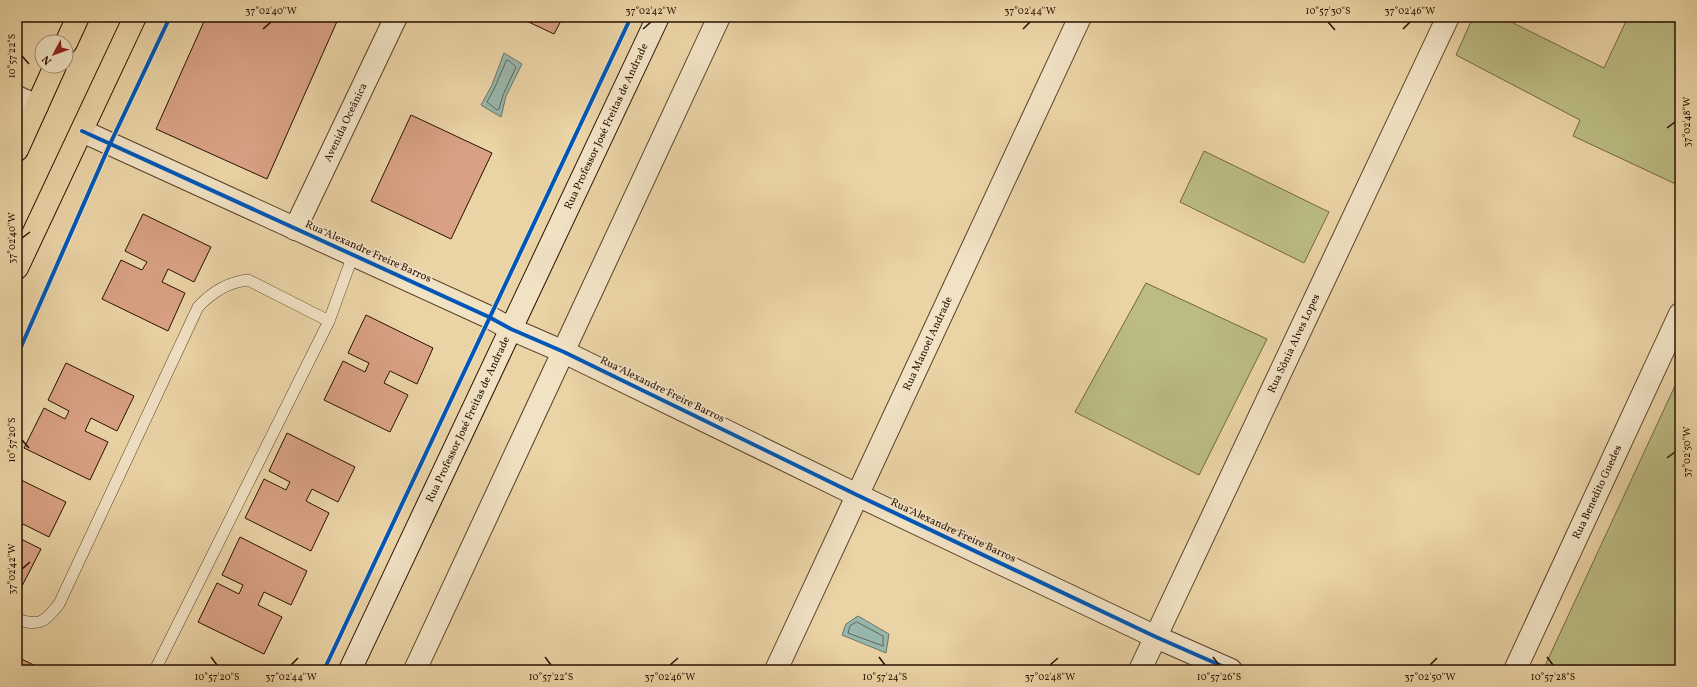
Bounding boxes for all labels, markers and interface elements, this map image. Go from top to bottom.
text: 37°02'40"W [245,4,297,18]
text: 37°02'42"W [626,4,676,18]
text: 37°02'44"W [1004,4,1056,18]
text: 10°57'30"S [1306,4,1350,18]
text: 37°02'46"W [1385,4,1435,18]
text: 10°57'22"S [5,34,19,78]
north arrow [34,34,74,74]
street label: Rua Professor José Freitas de Andrade [561,41,652,212]
text: N [39,52,56,68]
street label: Avenida Oceânica [321,80,371,164]
text: 37°02'48"W [1680,97,1694,147]
text: 37°02'40"W [5,212,19,264]
street label: Rua Alexandre Freire Barros [302,217,434,287]
street label: Rua Sônia Alves Lopes [1264,291,1324,396]
street label: Rua Manoel Andrade [900,294,956,393]
street label: Rua Professor José Freitas de Andrade [423,334,514,505]
street label: Rua Alexandre Freire Barros [597,353,727,427]
text: 10°57'20"S [5,417,19,463]
text: 37°02'50"W [1680,426,1694,478]
street label: Rua Benedito Guedes [1569,442,1626,542]
street label: Rua Alexandre Freire Barros [888,495,1018,567]
text: 37°02'42"W [5,544,19,594]
text: 10°57'20"S [194,670,240,684]
text: 37°02'44"W [265,670,317,684]
text: 10°57'22"S [529,670,573,684]
text: 37°02'46"W [645,670,695,684]
text: 10°57'24"S [863,670,907,684]
text: 37°02'48"W [1025,670,1075,684]
text: 10°57'26"S [1197,670,1241,684]
text: 37°02'50"W [1404,670,1456,684]
text: 10°57'28"S [1531,670,1575,684]

